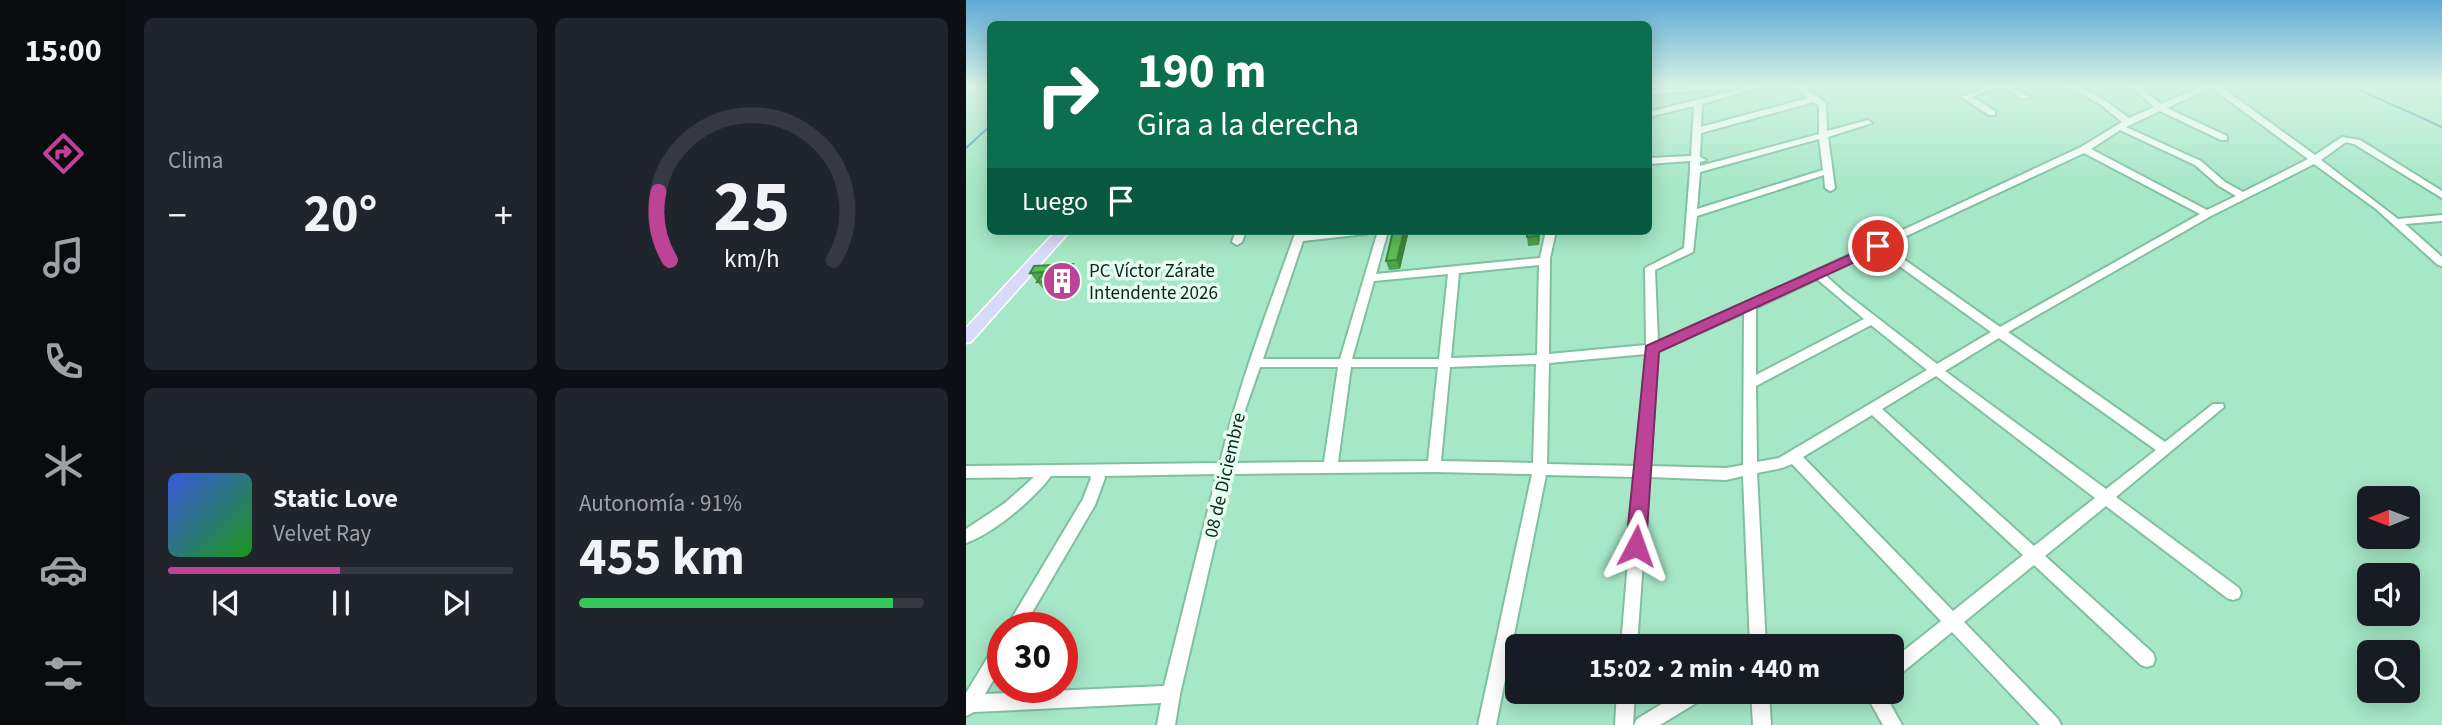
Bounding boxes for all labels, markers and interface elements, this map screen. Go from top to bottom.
text: 15:00 [24,28,102,74]
text: 190 m [1137,37,1266,107]
icon: right [1022,49,1113,140]
text: Gira a la derecha [1137,102,1359,148]
icon: directions [39,129,88,178]
text: Clima [168,144,223,177]
text: 25 [713,155,790,259]
text: 20° [304,178,377,252]
icon: arrive [1102,182,1140,220]
text: Luego [1022,183,1088,220]
text: − [168,189,187,243]
text: + [494,189,513,243]
pin [1848,216,1908,276]
icon: arrive [1859,227,1897,265]
icon: music [39,233,88,282]
text: km/h [724,241,779,277]
place label: PC Víctor Zárate Intendente 2026 [1089,258,1218,307]
building icon: PC Víctor Zárate Intendente 2026 [1041,260,1083,302]
icon: phone [39,337,88,386]
street label: 08 de Diciembre [1198,410,1253,541]
icon: climate [39,441,88,490]
text: Static Love [273,480,398,517]
north arrow [2357,486,2420,550]
map controls [2357,486,2420,703]
text: Autonomía · 91% [579,487,742,520]
position arrow [1599,509,1673,583]
text: Velvet Ray [273,517,371,550]
text: 455 km [579,521,745,595]
icon: car [39,545,88,594]
button: sound [2357,563,2420,626]
icon: previous [207,584,245,622]
icon: pause [322,584,360,622]
icon: next [437,584,475,622]
speed limit sign: 30 [987,612,1078,703]
button: search [2357,640,2420,703]
icon: filters [39,649,88,698]
text: 15:02 · 2 min · 440 m [1589,650,1820,687]

